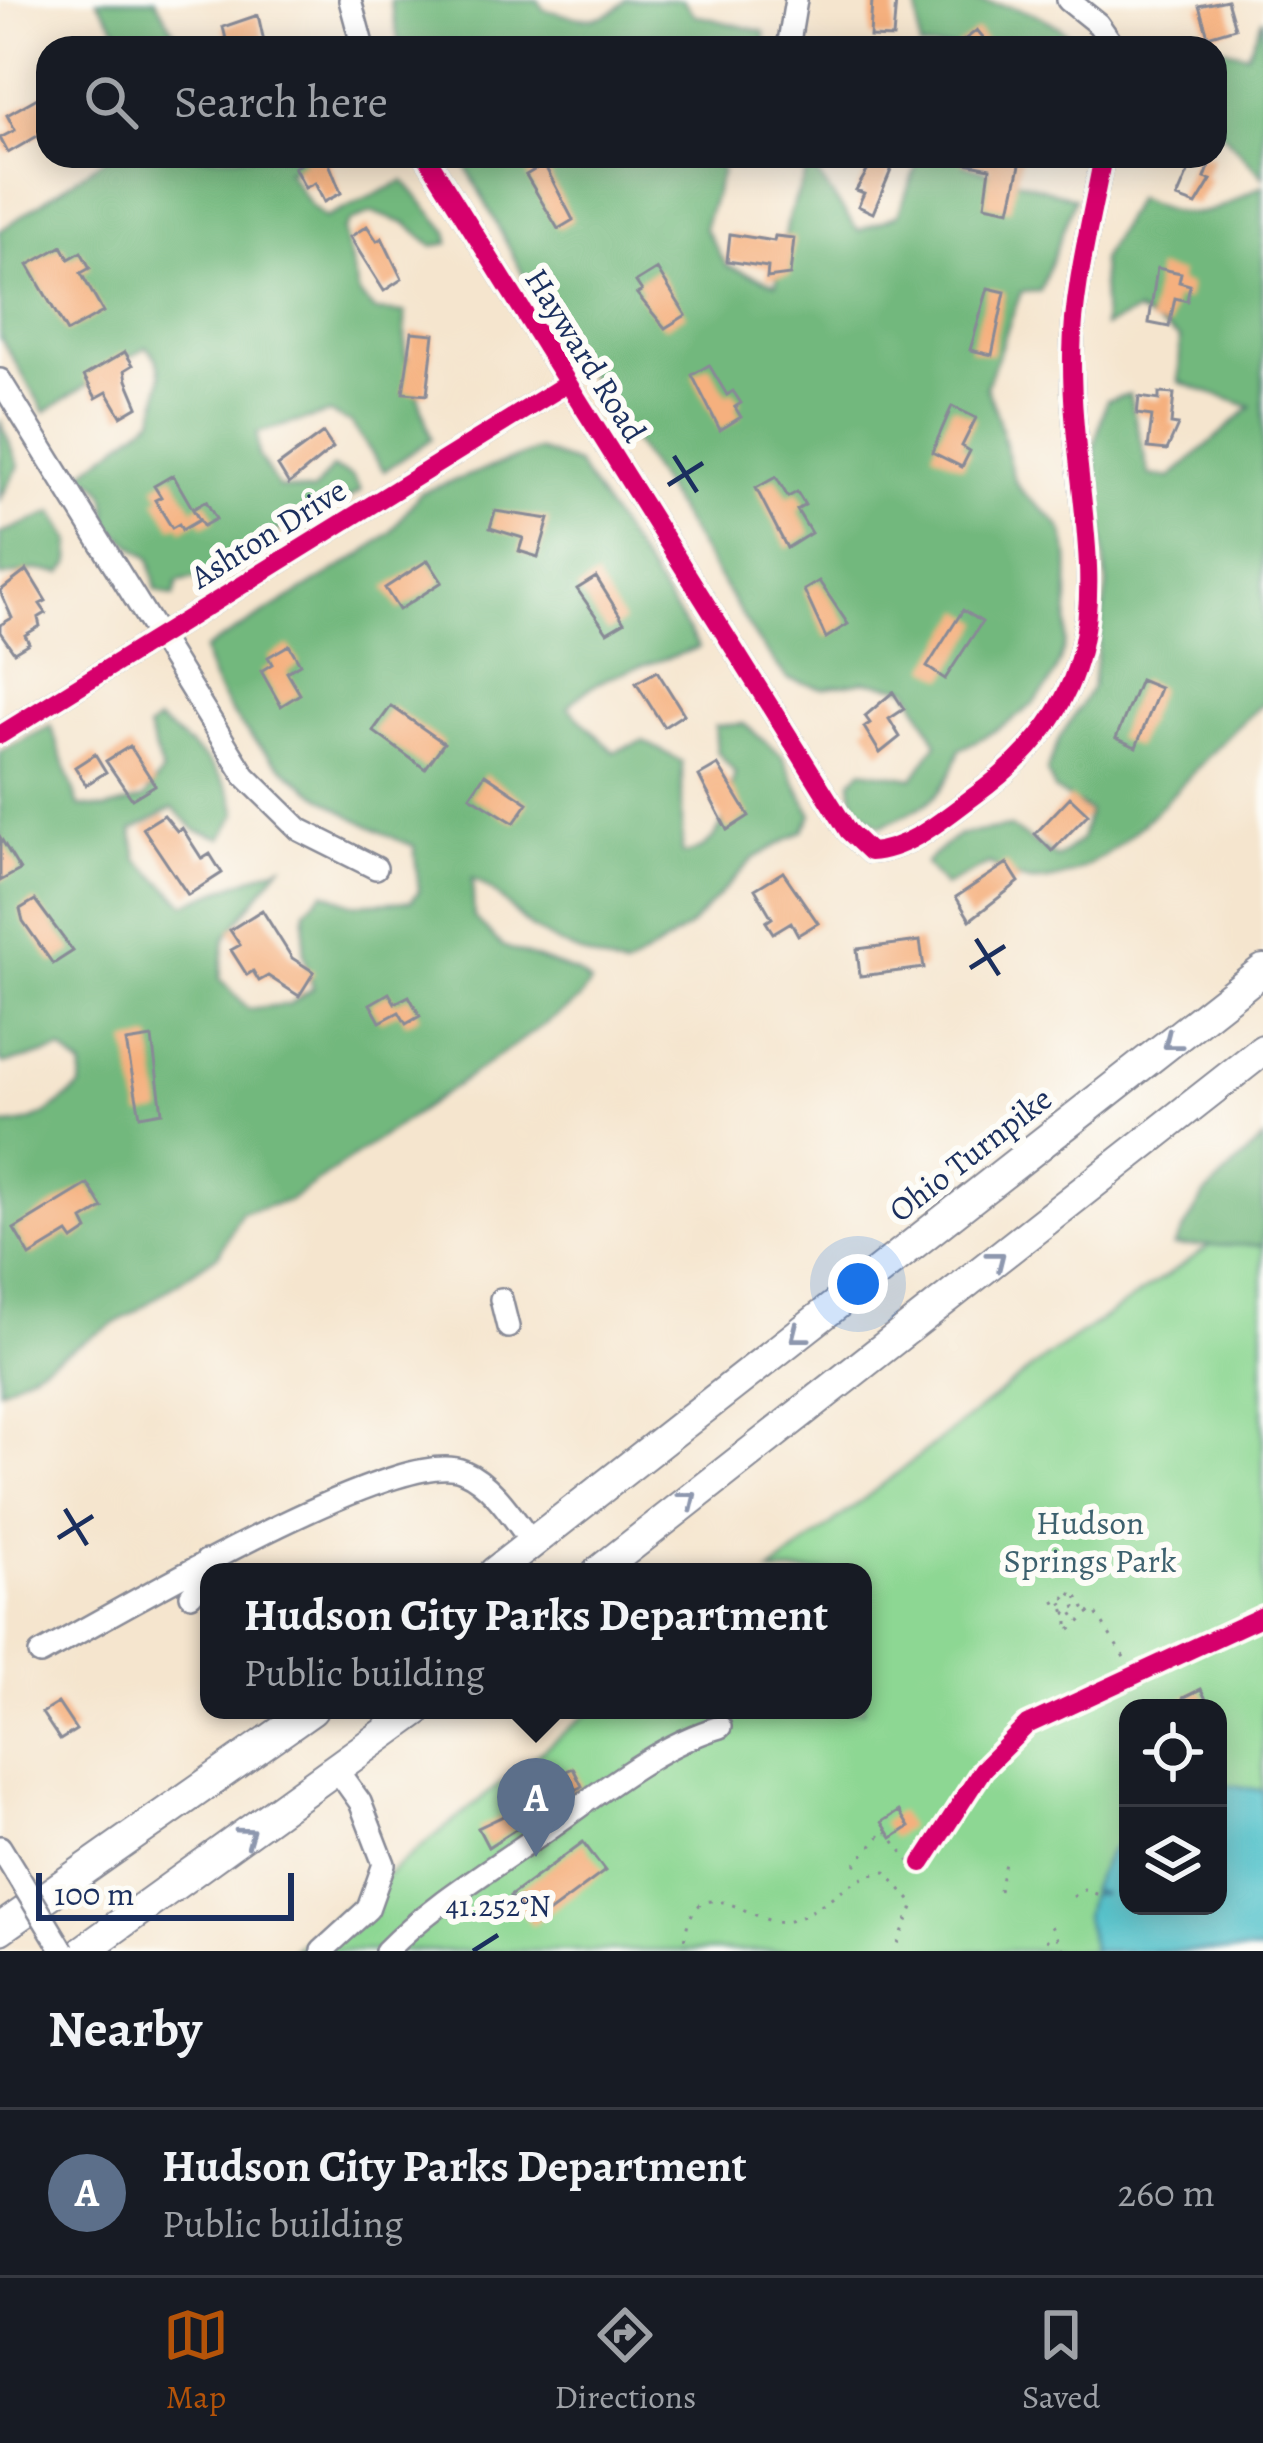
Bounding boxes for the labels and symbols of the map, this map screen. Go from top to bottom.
street label: Hayward Road [515,260,657,451]
street label: Ashton Drive [181,467,355,599]
one-way arrow [1162,1028,1184,1049]
street label: Ohio Turnpike [879,1076,1061,1232]
one-way arrow [983,1252,1005,1273]
your location [828,1254,888,1314]
one-way arrow [790,1321,812,1342]
one-way arrow [676,1491,698,1513]
park label: Hudson Springs Park [1003,1500,1177,1583]
pin: A [497,1758,575,1857]
one-way arrow [234,1828,255,1850]
scale bar [36,1867,294,1920]
text: 41.252°N [445,1886,551,1926]

